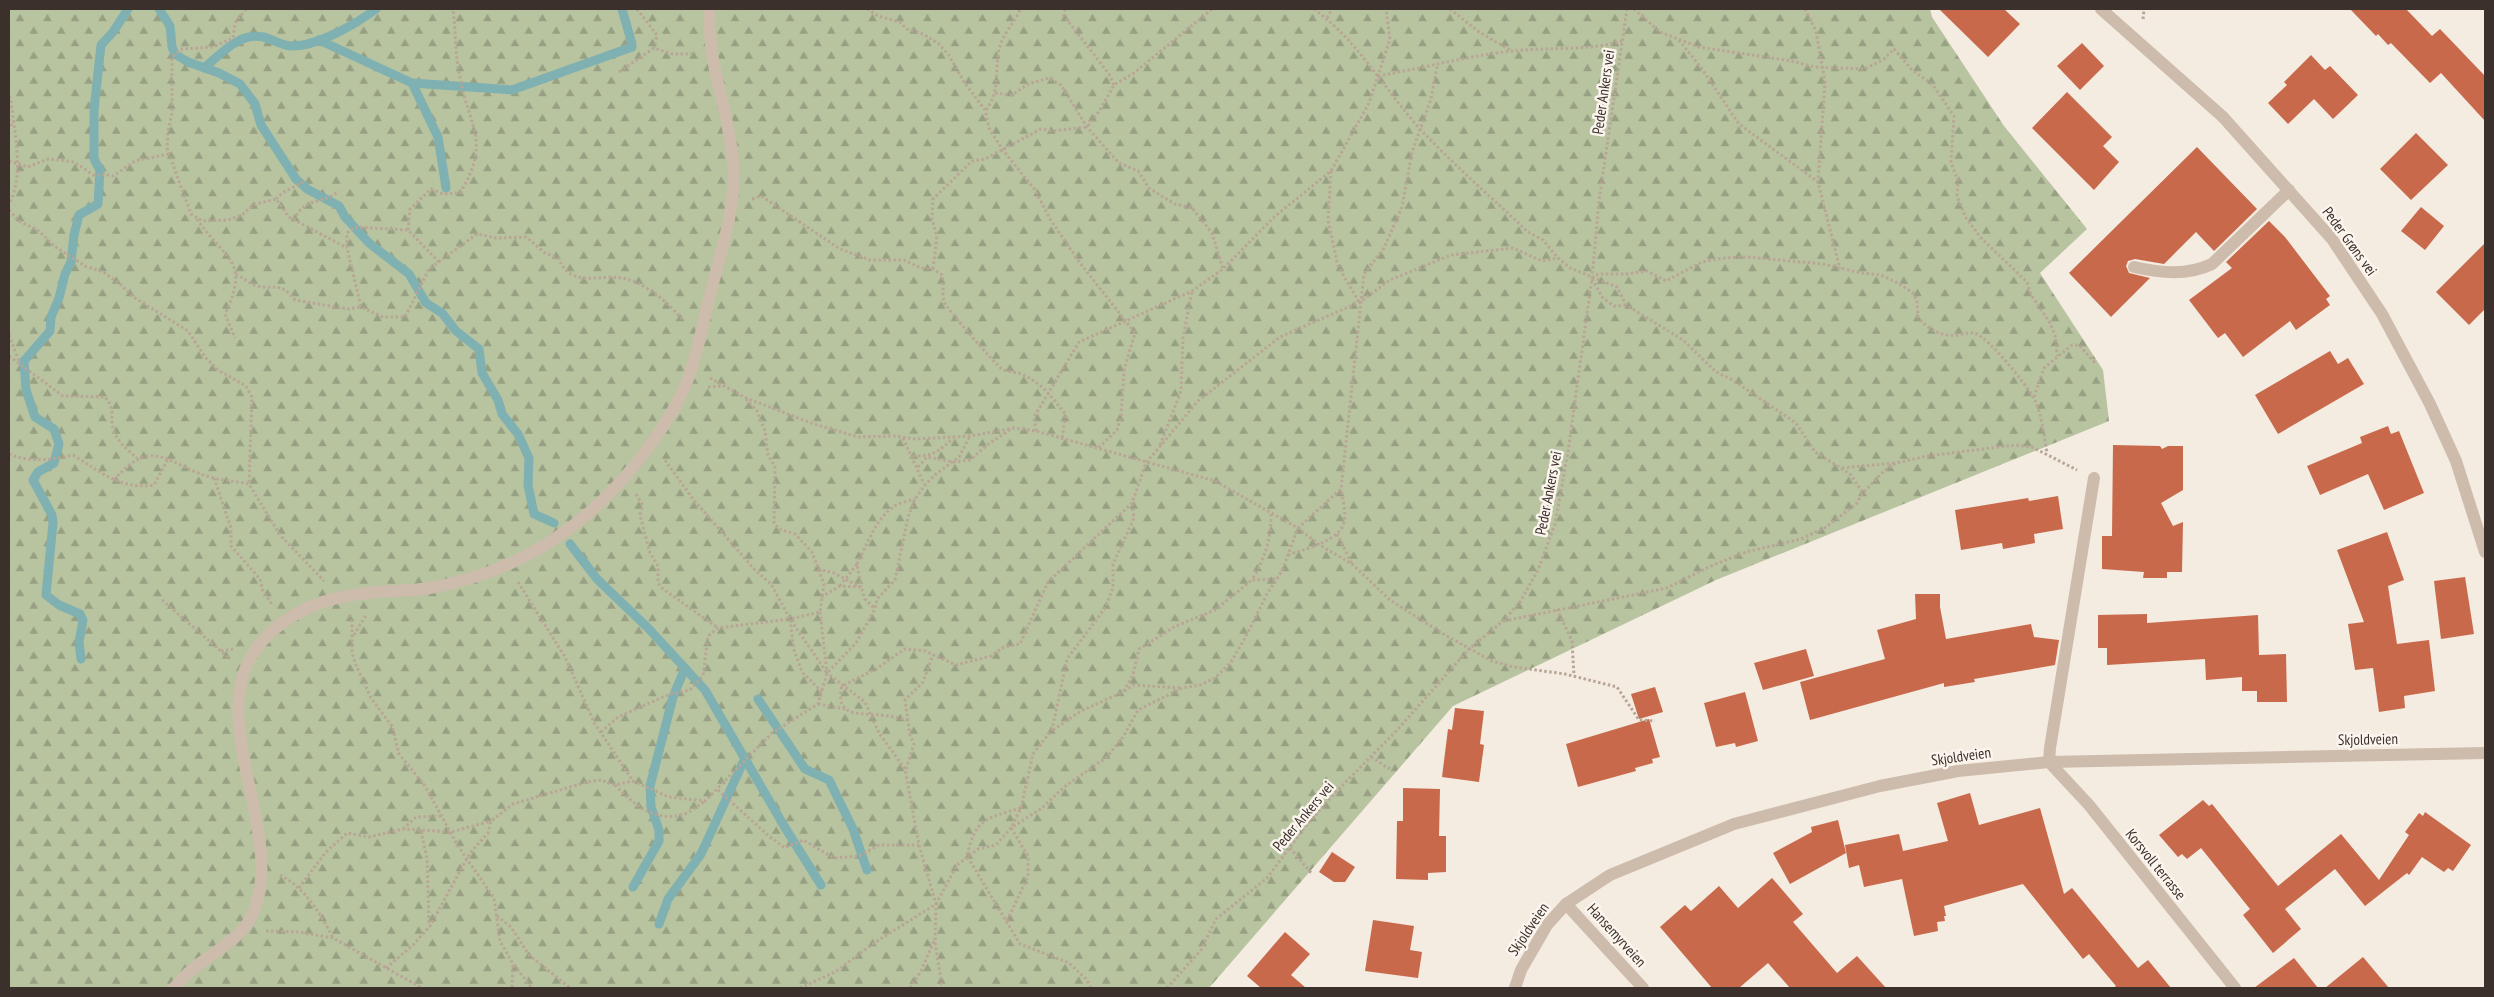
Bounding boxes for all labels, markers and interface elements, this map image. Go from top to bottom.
street label: Peder Ankers vei [1588,48,1618,136]
street label: Peder Grøns vei [2319,203,2381,279]
street label: Peder Ankers vei [1531,449,1565,537]
street label: Skjoldveien [2338,729,2398,749]
street label: Skjoldveien [1930,742,1992,770]
street label: Peder Ankers vei [1268,777,1338,855]
street label: Korsvoll terrasse [2122,825,2190,903]
street label: Skjoldveien [1503,899,1553,959]
street label: Hansemyrveien [1583,899,1651,971]

